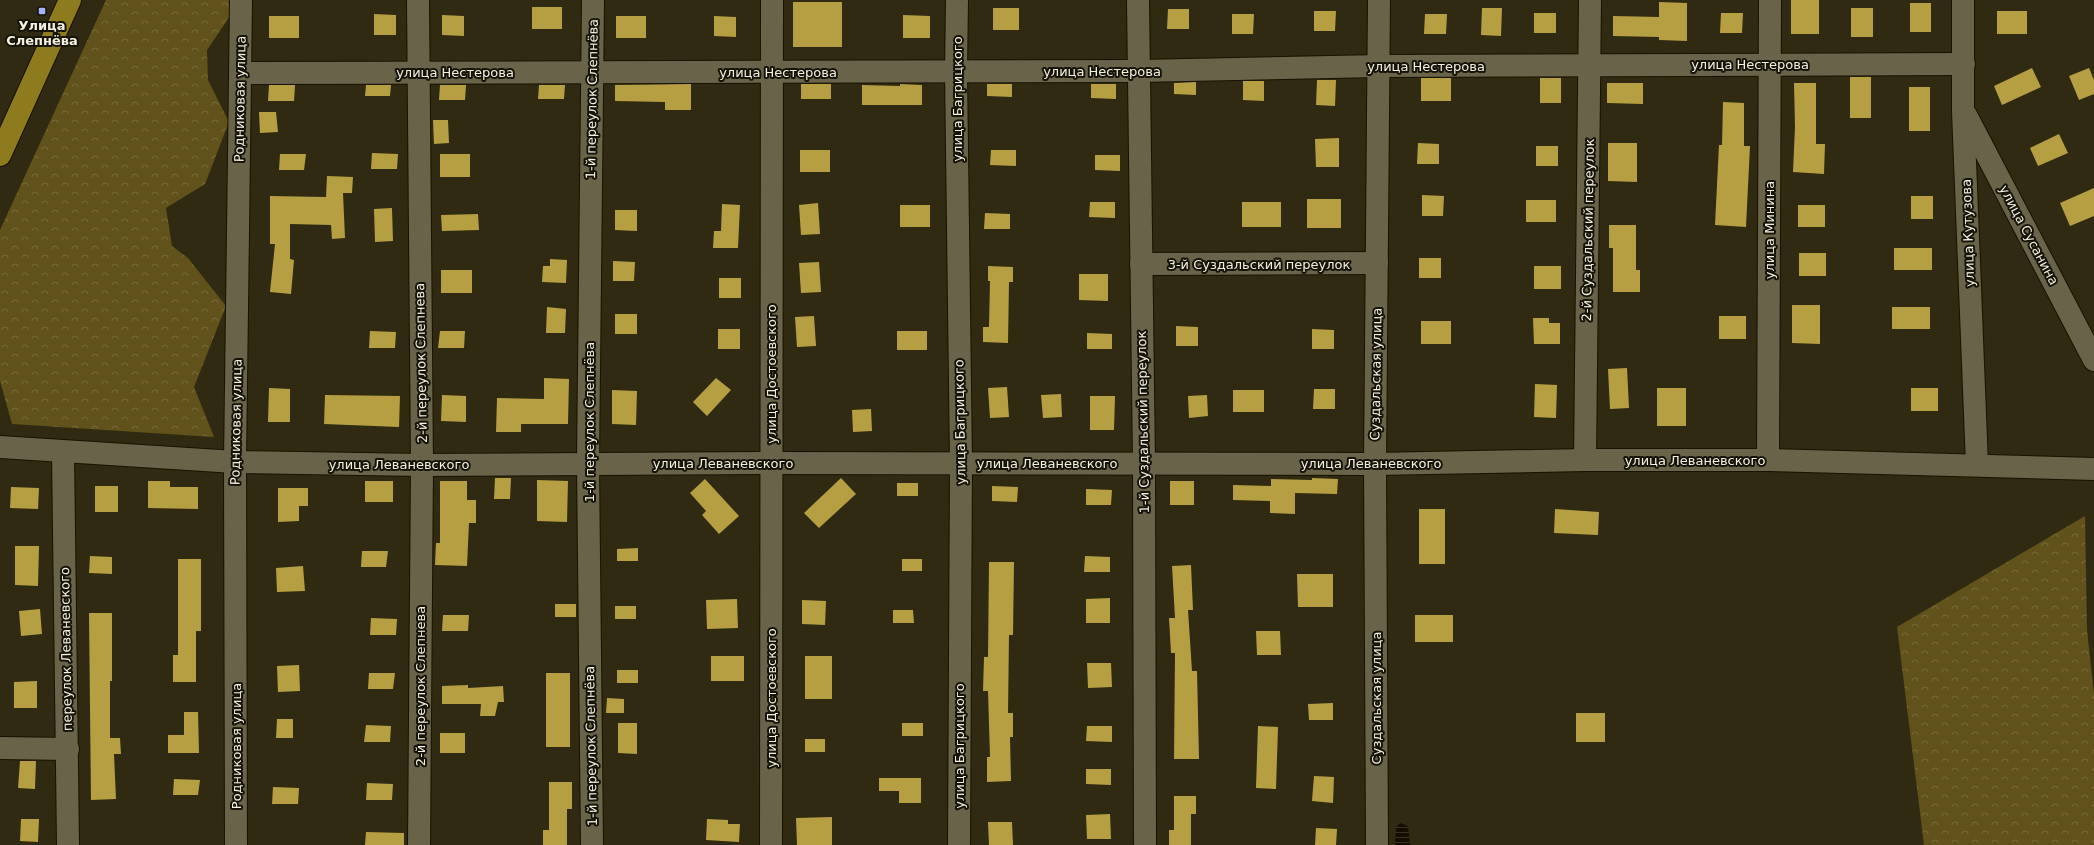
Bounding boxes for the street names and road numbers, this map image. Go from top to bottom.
street label: 1-й переулок Слепнёва [583,19,601,179]
street label: Родниковая улица [231,36,249,162]
street label: улица Багрицкого [950,36,965,162]
street label: улица Нестерова [1691,57,1809,72]
street label: улица Нестерова [1367,59,1485,74]
street label: улица Нестерова [1043,64,1161,79]
street label: улица Нестерова [396,65,514,80]
street label: улица Нестерова [719,65,837,80]
street label: 2-й Суздальский переулок [1579,138,1597,321]
street label: улица Кутузова [1959,179,1977,287]
street label: улица Минина [1762,181,1777,279]
street label: улица Сусанина [1996,183,2062,287]
street label: 3-й Суздальский переулок [1168,257,1351,272]
street label: 2-й переулок Слепнева [412,283,430,443]
street label: улица Достоевского [764,304,779,444]
street label: Суздальская улица [1367,307,1385,441]
street label: 1-й Суздальский переулок [1134,330,1152,513]
street label: 1-й переулок Слепнёва [582,342,597,502]
street label: Родниковая улица [227,359,245,485]
street label: улица Багрицкого [951,359,969,485]
street label: улица Леваневского [1625,453,1765,468]
street label: улица Леваневского [653,456,793,471]
street label: улица Леваневского [977,456,1117,471]
street label: улица Леваневского [1301,456,1441,471]
street label: улица Леваневского [329,457,469,472]
street label: переулок Леваневского [57,567,75,731]
street label: 2-й переулок Слепнева [413,606,428,766]
street label: улица Достоевского [764,628,779,768]
street label: Суздальская улица [1369,632,1384,764]
street label: 1-й переулок Слепнёва [582,666,600,826]
street label: Родниковая улица [229,683,244,809]
street label: улица Багрицкого [952,683,967,809]

